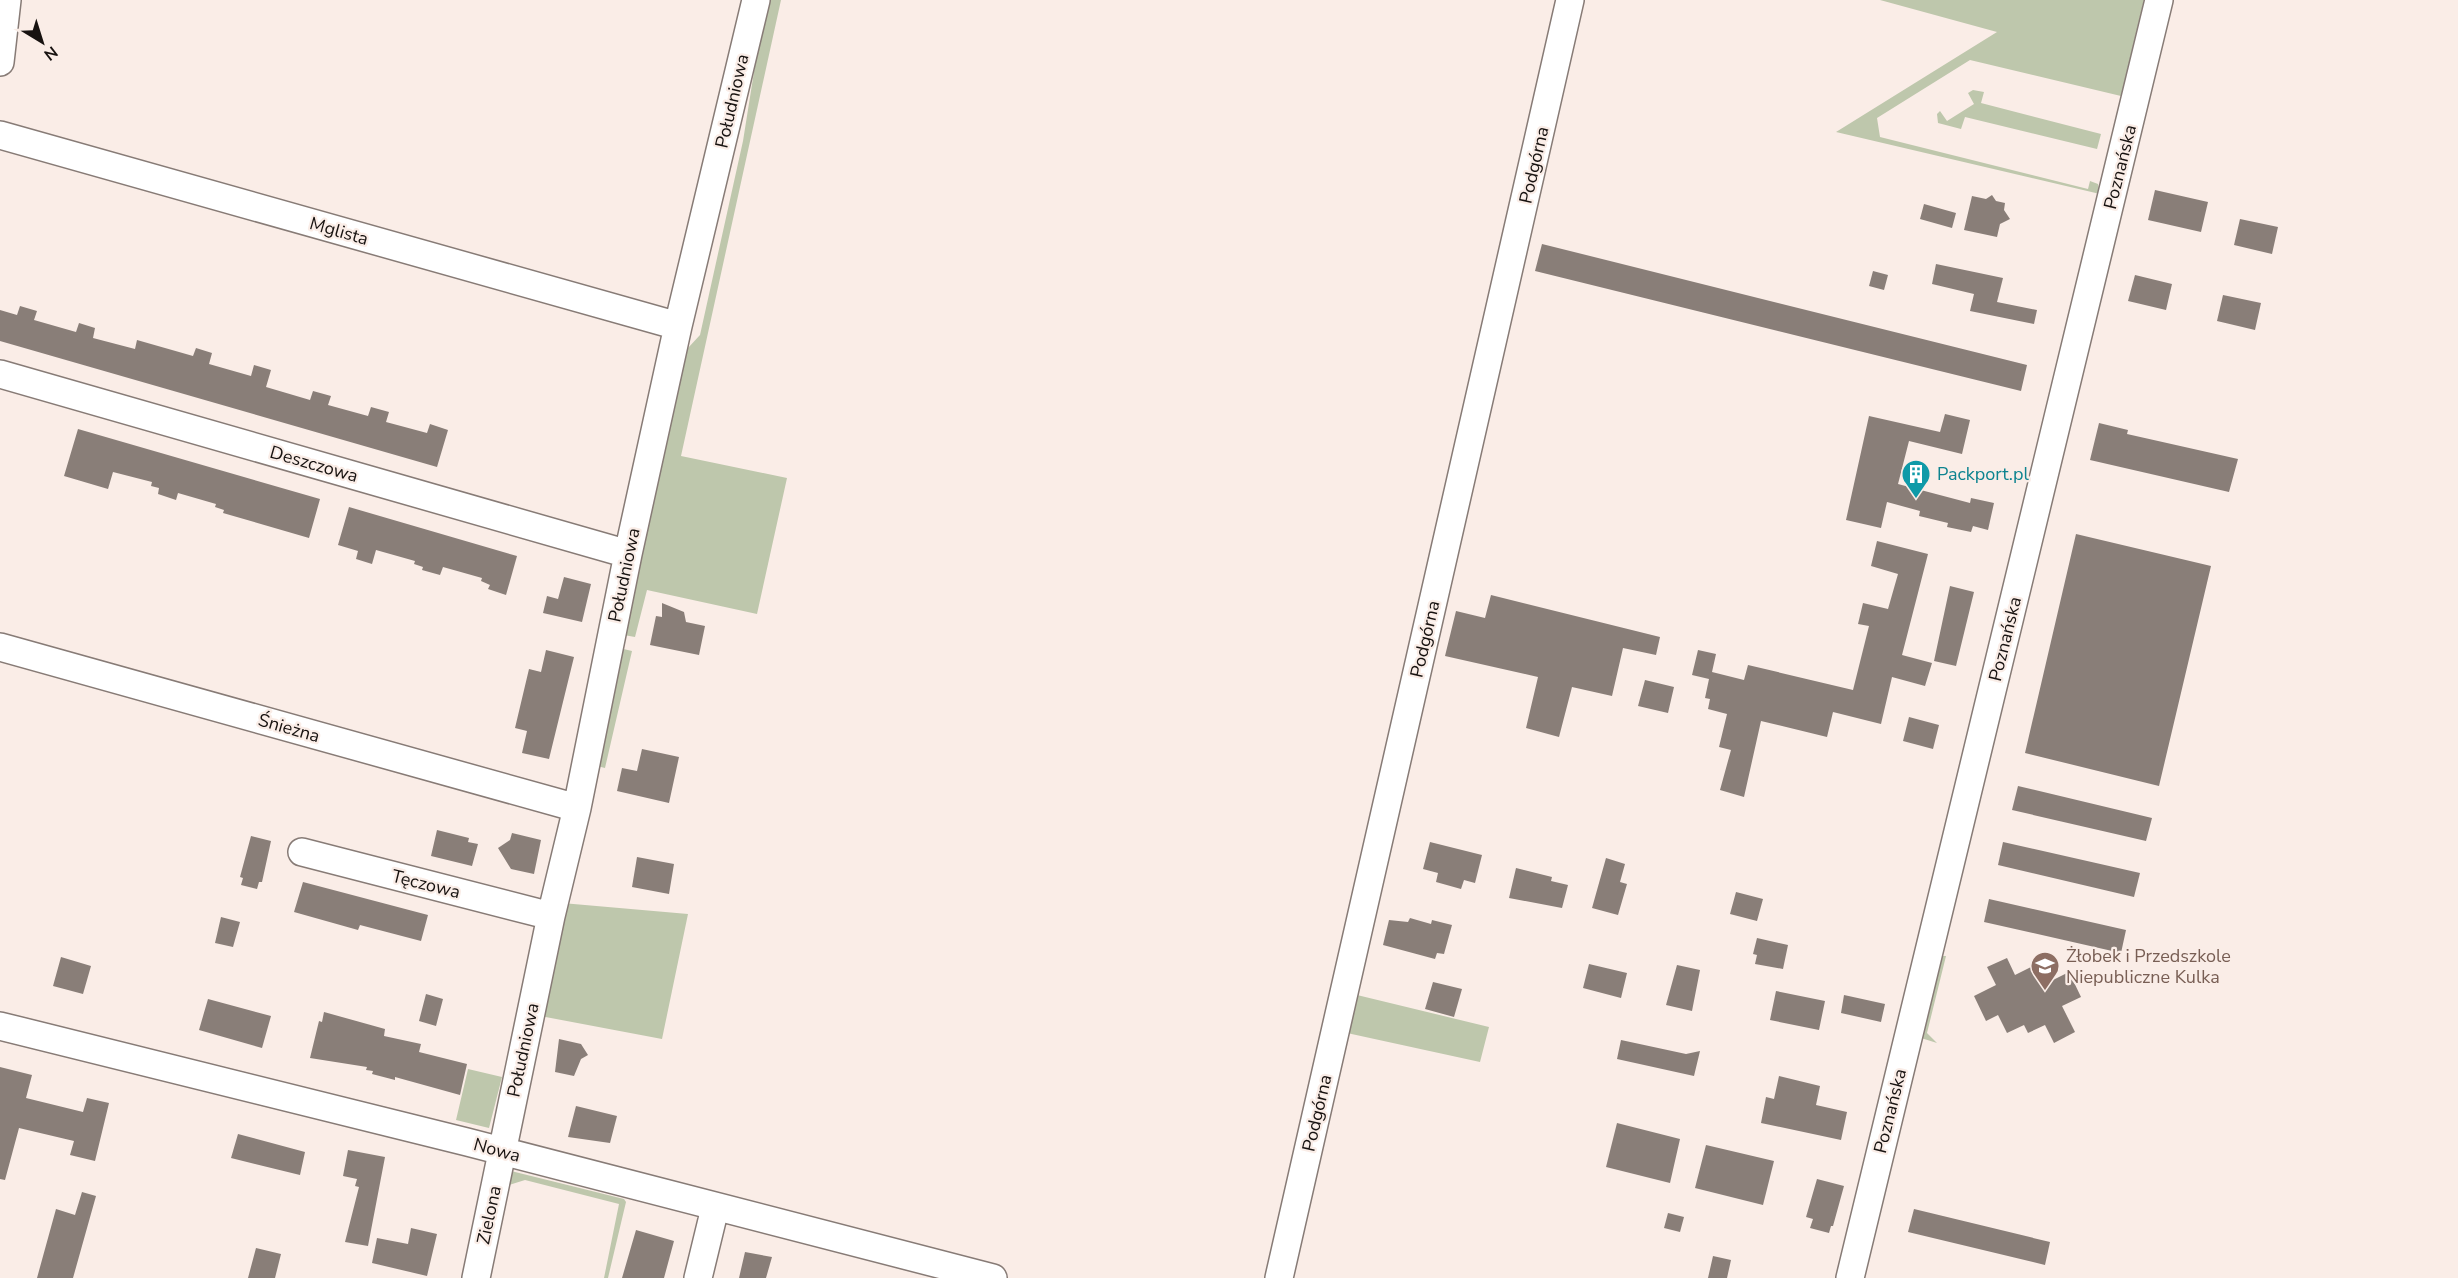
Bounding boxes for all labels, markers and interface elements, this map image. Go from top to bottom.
north arrow [12,12,72,72]
text: N [39,41,62,65]
street label: Południowa [710,52,754,150]
street label: Poznańska [2098,122,2142,212]
street label: Podgórna [1514,124,1554,206]
street label: Mglista [307,211,371,251]
street label: Deszczowa [267,440,361,488]
building icon: Packport.pl [1900,458,1932,500]
place label: Packport.pl [1937,462,2029,486]
street label: Południowa [602,526,646,624]
street label: Poznańska [1983,594,2027,684]
street label: Podgórna [1405,598,1445,680]
street label: Śnieżna [255,708,323,748]
street label: Tęczowa [389,864,463,904]
place label: Żłobek i Przedszkole Niepubliczne Kulka [2066,944,2231,989]
school or university icon: Żłobek i Przedszkole Niepubliczne Kulka [2029,950,2061,992]
street label: Południowa [501,1001,545,1099]
street label: Poznańska [1868,1066,1912,1156]
street label: Podgórna [1297,1072,1337,1154]
street label: Nowa [471,1132,523,1168]
street label: Zielona [471,1183,507,1247]

